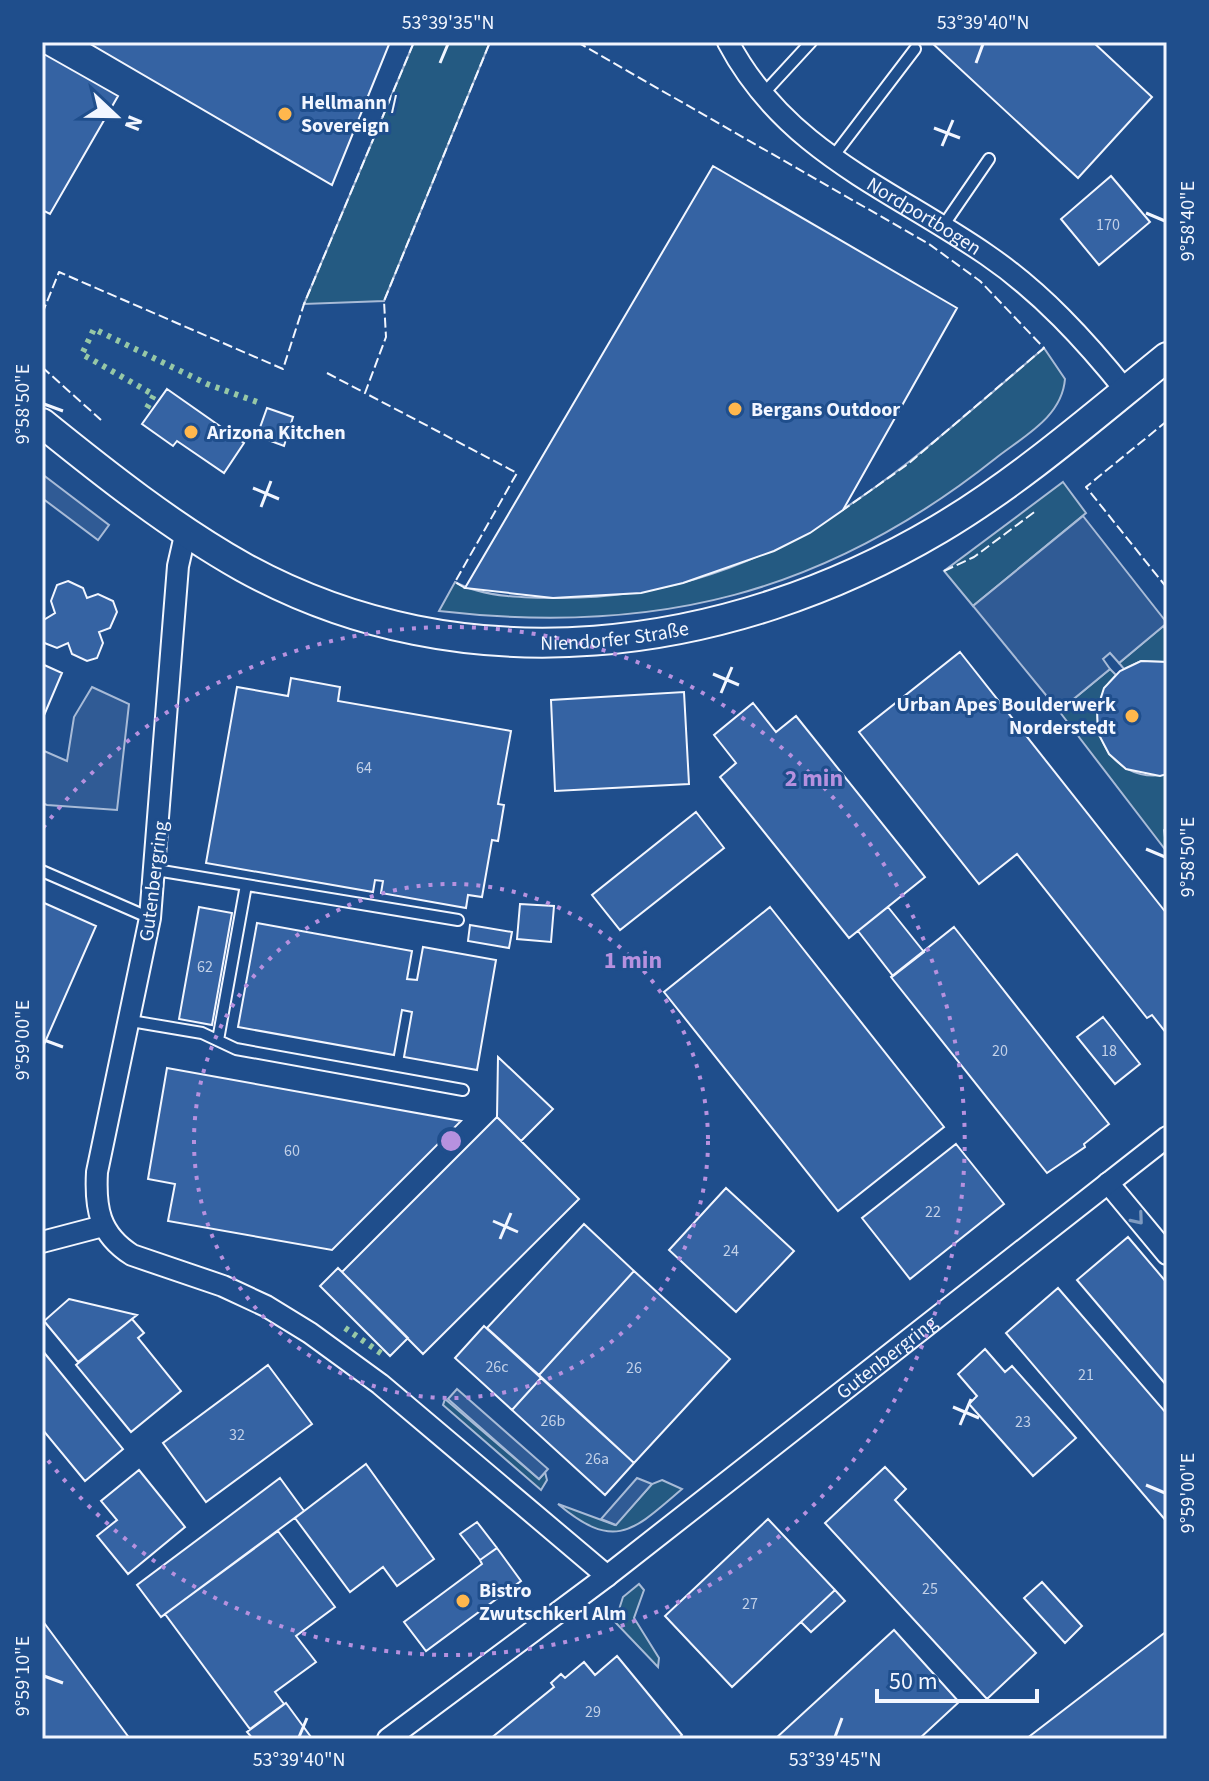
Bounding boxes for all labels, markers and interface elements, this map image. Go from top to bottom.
text: 53°39'35"N [402,9,494,37]
text: 53°39'40"N [937,9,1029,37]
north arrow [76,76,156,156]
place label: Hellmann / Sovereign [301,89,398,140]
marker: Hellmann / Sovereign [276,105,294,123]
text: N [116,110,151,136]
street label: Nordportbogen [861,171,987,262]
text: 9°58'40"E [1174,181,1202,261]
house number: 170 [1096,214,1120,236]
text: 9°58'50"E [9,364,37,444]
place label: Bergans Outdoor [751,396,900,424]
marker: Bergans Outdoor [726,400,744,418]
place label: Arizona Kitchen [206,419,346,447]
marker: Arizona Kitchen [182,423,200,441]
street label: Niendorfer Straße [540,615,691,658]
place label: Urban Apes Boulderwerk Norderstedt [897,691,1116,742]
marker: Urban Apes Boulderwerk Norderstedt [1123,707,1141,725]
house number: 64 [356,757,372,779]
text: 2 min [785,761,843,796]
text: 9°58'50"E [1174,817,1202,897]
street label: Gutenbergring [133,819,175,943]
text: 1 min [604,943,662,978]
house number: 62 [197,956,213,978]
text: 9°59'00"E [9,1000,37,1080]
house number: 20 [992,1040,1008,1062]
house number: 18 [1101,1040,1117,1062]
centre of rings [437,1127,465,1155]
house number: 60 [284,1140,300,1162]
house number: 22 [925,1201,941,1223]
one-way arrow [1128,1209,1142,1224]
house number: 24 [723,1240,739,1262]
street label: Gutenbergring [831,1309,943,1406]
house number: 26c [485,1356,509,1378]
house number: 26 [626,1357,642,1379]
house number: 21 [1078,1364,1094,1386]
house number: 26b [541,1410,566,1432]
house number: 23 [1015,1411,1031,1433]
house number: 32 [229,1424,245,1446]
house number: 26a [585,1448,609,1470]
text: 9°59'00"E [1174,1453,1202,1533]
place label: Bistro Zwutschkerl Alm [479,1577,626,1628]
house number: 25 [922,1578,938,1600]
marker: Bistro Zwutschkerl Alm [454,1592,472,1610]
house number: 27 [742,1593,758,1615]
text: 9°59'10"E [9,1636,37,1716]
scale bar [877,1653,1037,1703]
text: 50 m [889,1664,938,1699]
house number: 29 [585,1701,601,1723]
text: 53°39'40"N [253,1746,345,1774]
text: 53°39'45"N [789,1746,881,1774]

